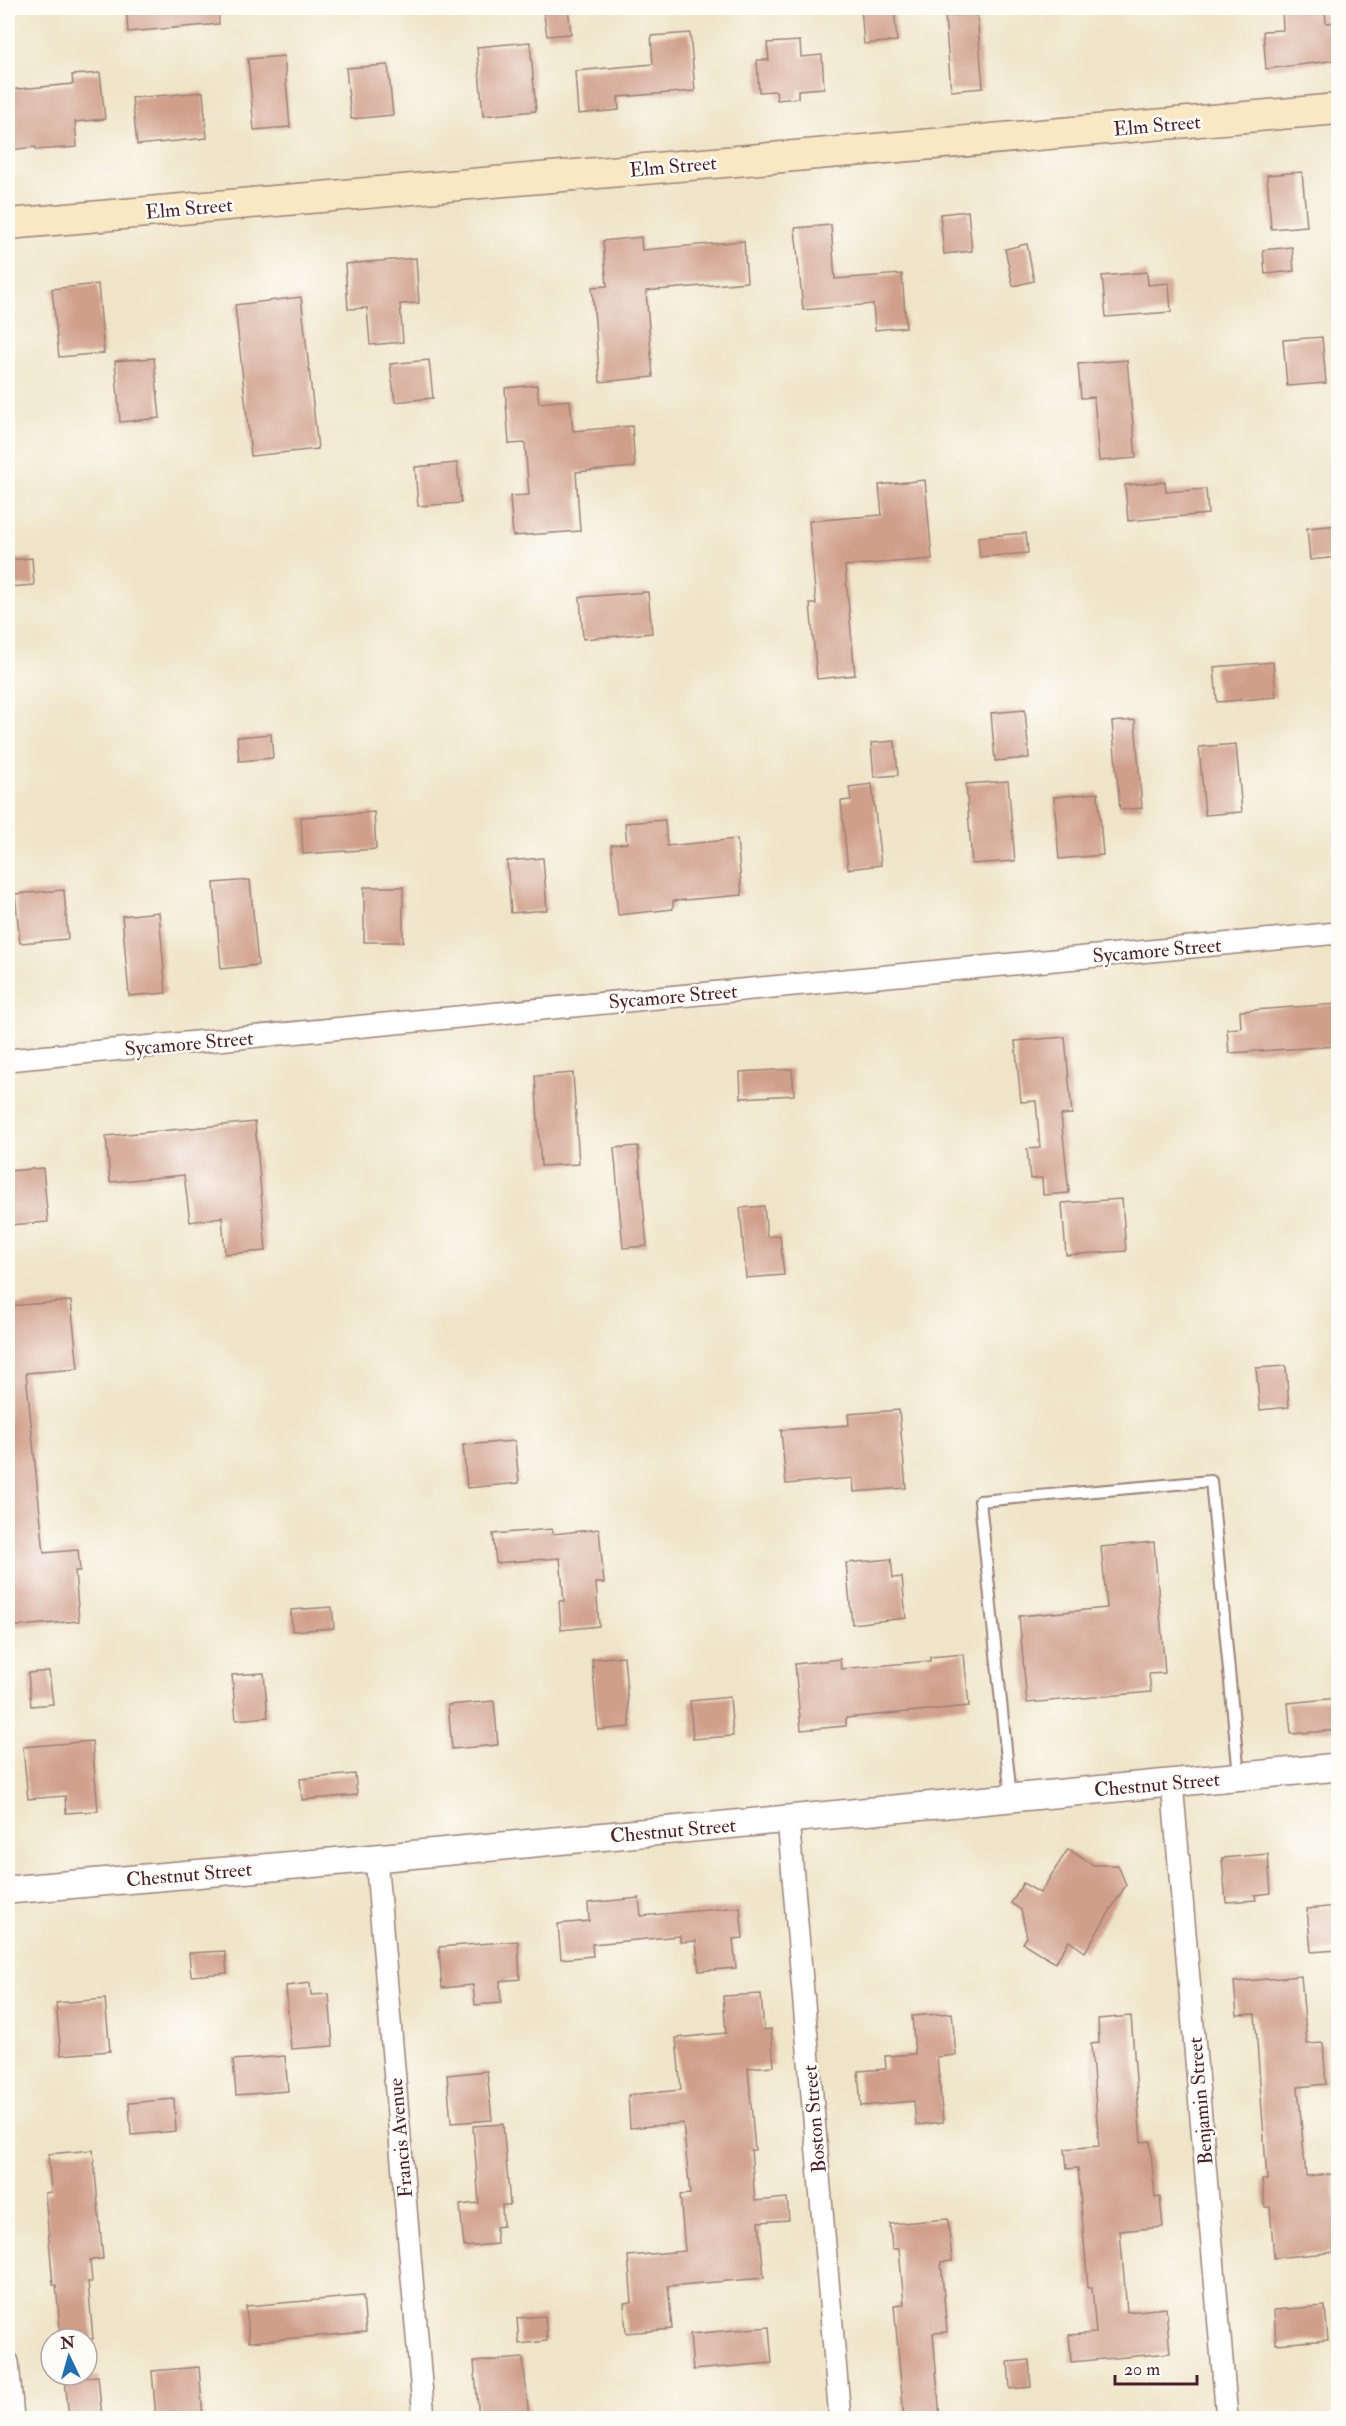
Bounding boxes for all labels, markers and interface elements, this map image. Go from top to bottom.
street label: Elm Street [1112,109,1202,142]
street label: Elm Street [628,150,718,183]
street label: Elm Street [144,192,234,225]
street label: Sycamore Street [1092,932,1223,969]
street label: Sycamore Street [608,978,739,1015]
street label: Sycamore Street [124,1025,255,1062]
street label: Chestnut Street [1093,1767,1221,1802]
street label: Chestnut Street [609,1813,737,1848]
street label: Chestnut Street [125,1857,253,1892]
street label: Benjamin Street [1182,2036,1219,2166]
street label: Boston Street [797,2063,832,2174]
street label: Francis Avenue [383,2077,418,2199]
north arrow [39,2327,99,2387]
text: N [59,2332,76,2354]
scale bar [1115,2348,1198,2386]
text: 20 m [1124,2358,1160,2381]

